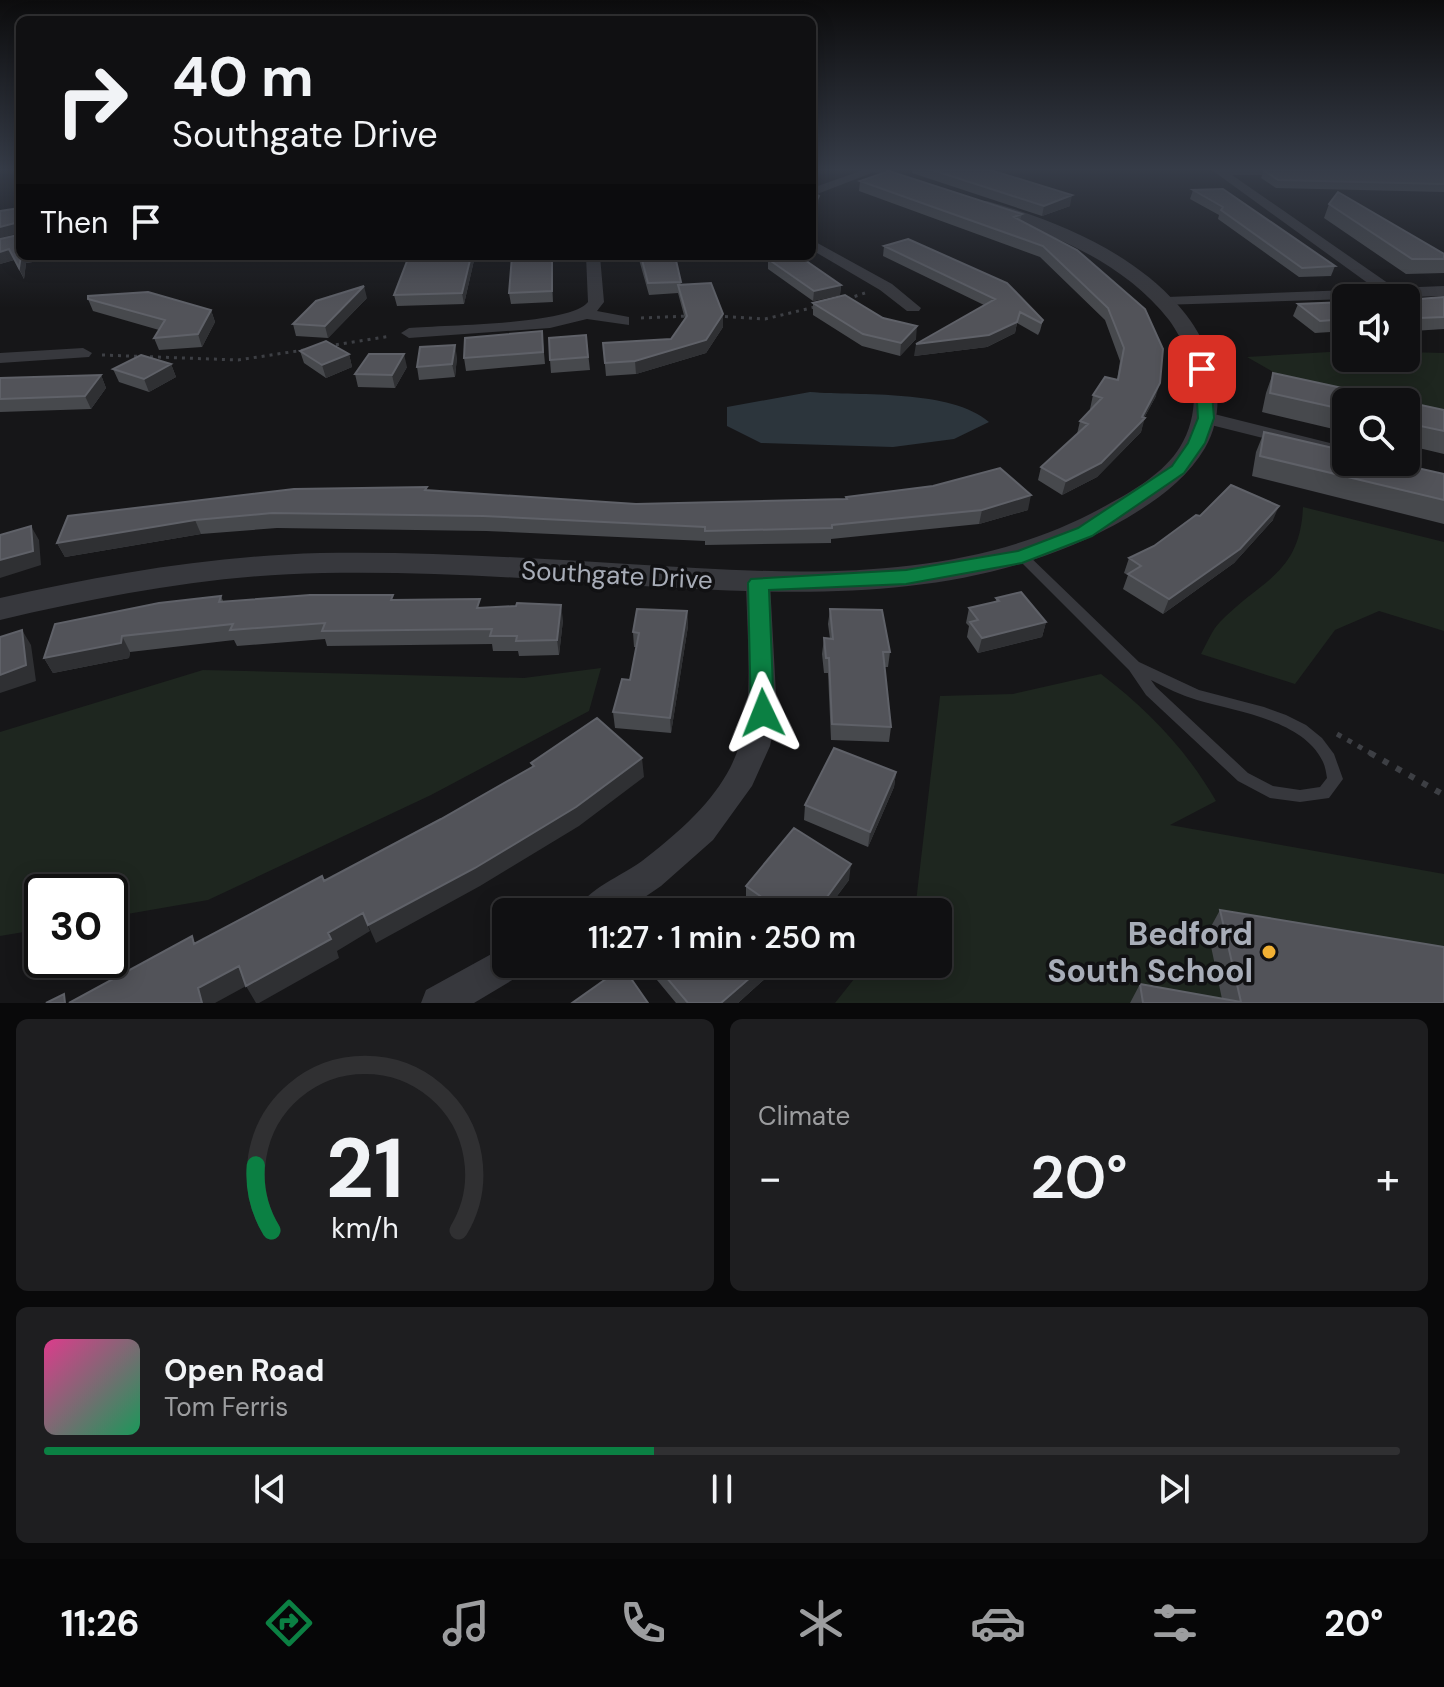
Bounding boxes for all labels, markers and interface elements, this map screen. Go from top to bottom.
text: 40 m [172,40,314,113]
icon: right [40,48,144,152]
text: Southgate Drive [172,111,438,158]
icon: arrive [124,200,168,244]
text: Then [40,203,108,242]
map controls [1332,284,1420,476]
button: sound [1332,284,1420,372]
pin [1168,335,1236,403]
icon: arrive [1180,347,1224,391]
button: search [1332,388,1420,476]
street label: Southgate Drive [520,553,714,597]
position arrow [721,671,805,755]
speed limit sign: 30 [24,874,128,978]
place label: Bedford South School [1047,913,1253,992]
text: 11:27 · 1 min · 250 m [588,918,856,957]
marker: Bedford South School [1260,943,1278,961]
text: Climate [758,1099,850,1133]
text: 21 [326,1114,404,1223]
text: 20° [1030,1138,1128,1217]
text: − [758,1149,782,1207]
text: + [1376,1149,1400,1207]
text: km/h [331,1210,399,1247]
text: Open Road [164,1351,324,1390]
text: Tom Ferris [164,1390,288,1424]
icon: previous [248,1467,292,1511]
icon: pause [700,1467,744,1511]
icon: next [1152,1467,1196,1511]
icon: directions [261,1595,317,1651]
icon: music [438,1595,494,1651]
icon: phone [615,1595,671,1651]
icon: climate [793,1595,849,1651]
icon: car [970,1595,1026,1651]
icon: filters [1147,1595,1203,1651]
text: 11:26 [61,1600,140,1647]
text: 20° [1324,1600,1383,1647]

